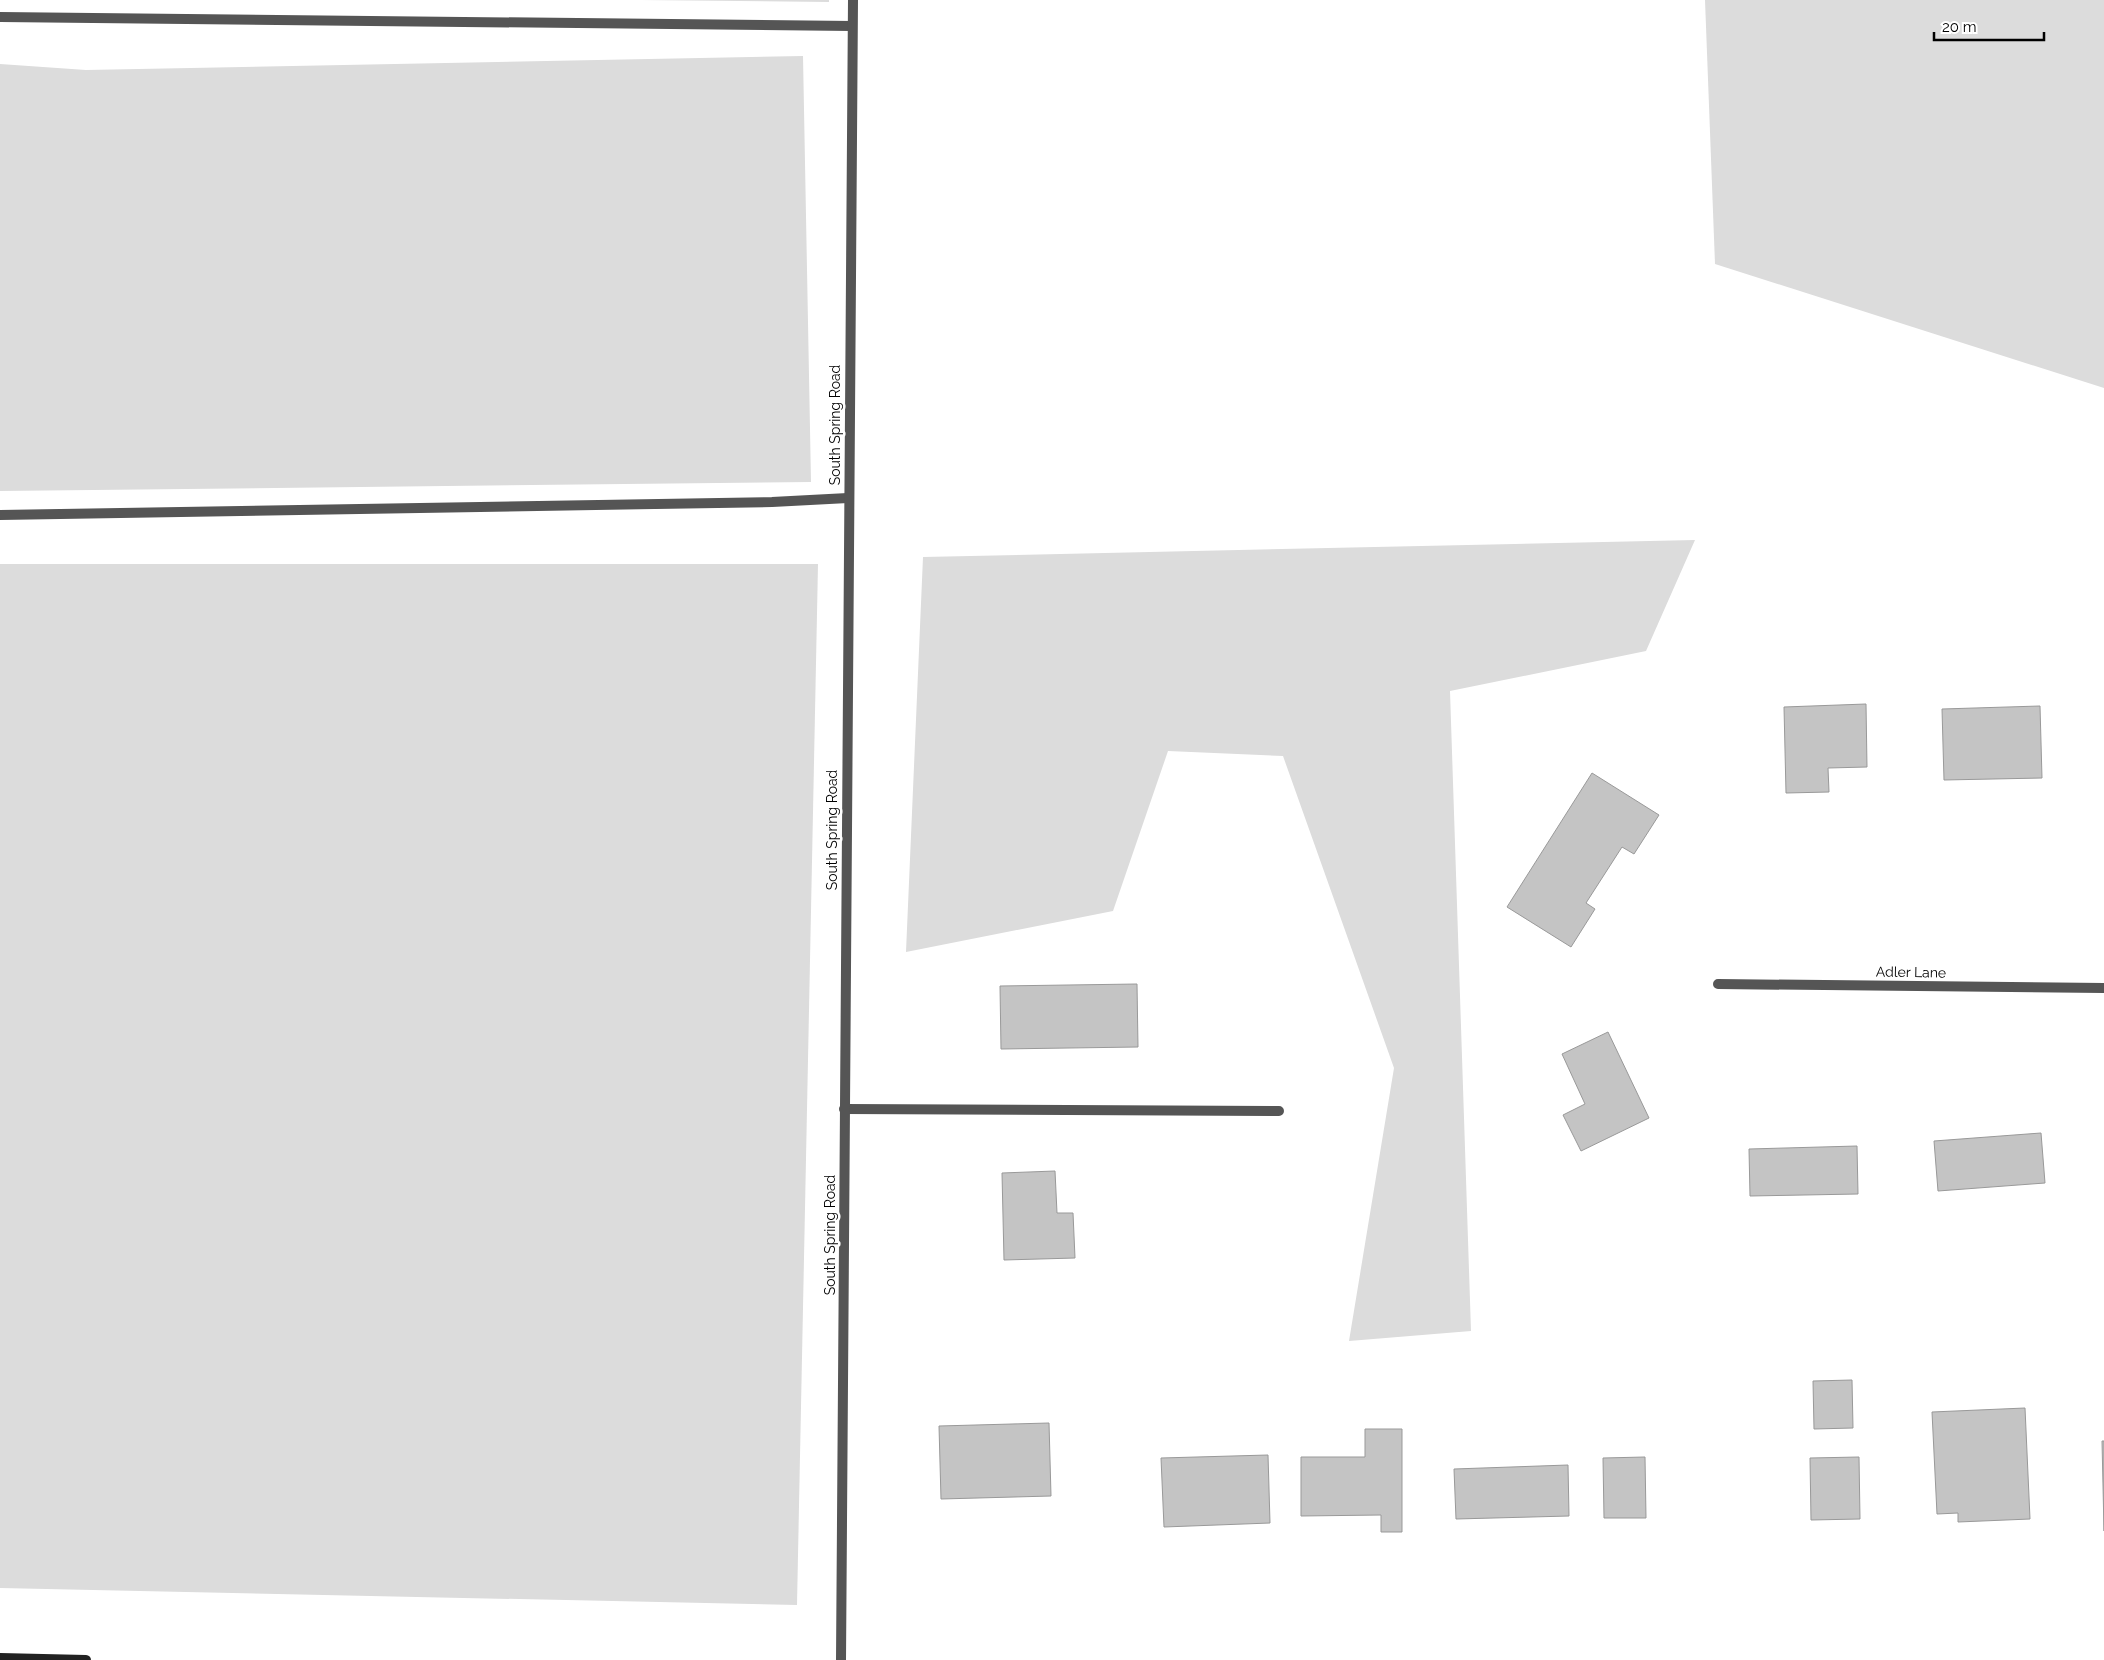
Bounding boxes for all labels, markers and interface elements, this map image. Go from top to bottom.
scale bar [1934,10,2044,42]
text: 20 m [1942,18,1977,36]
street label: South Spring Road [827,365,843,485]
street label: South Spring Road [824,770,840,890]
street label: Adler Lane [1876,963,1946,981]
street label: South Spring Road [822,1175,838,1295]

